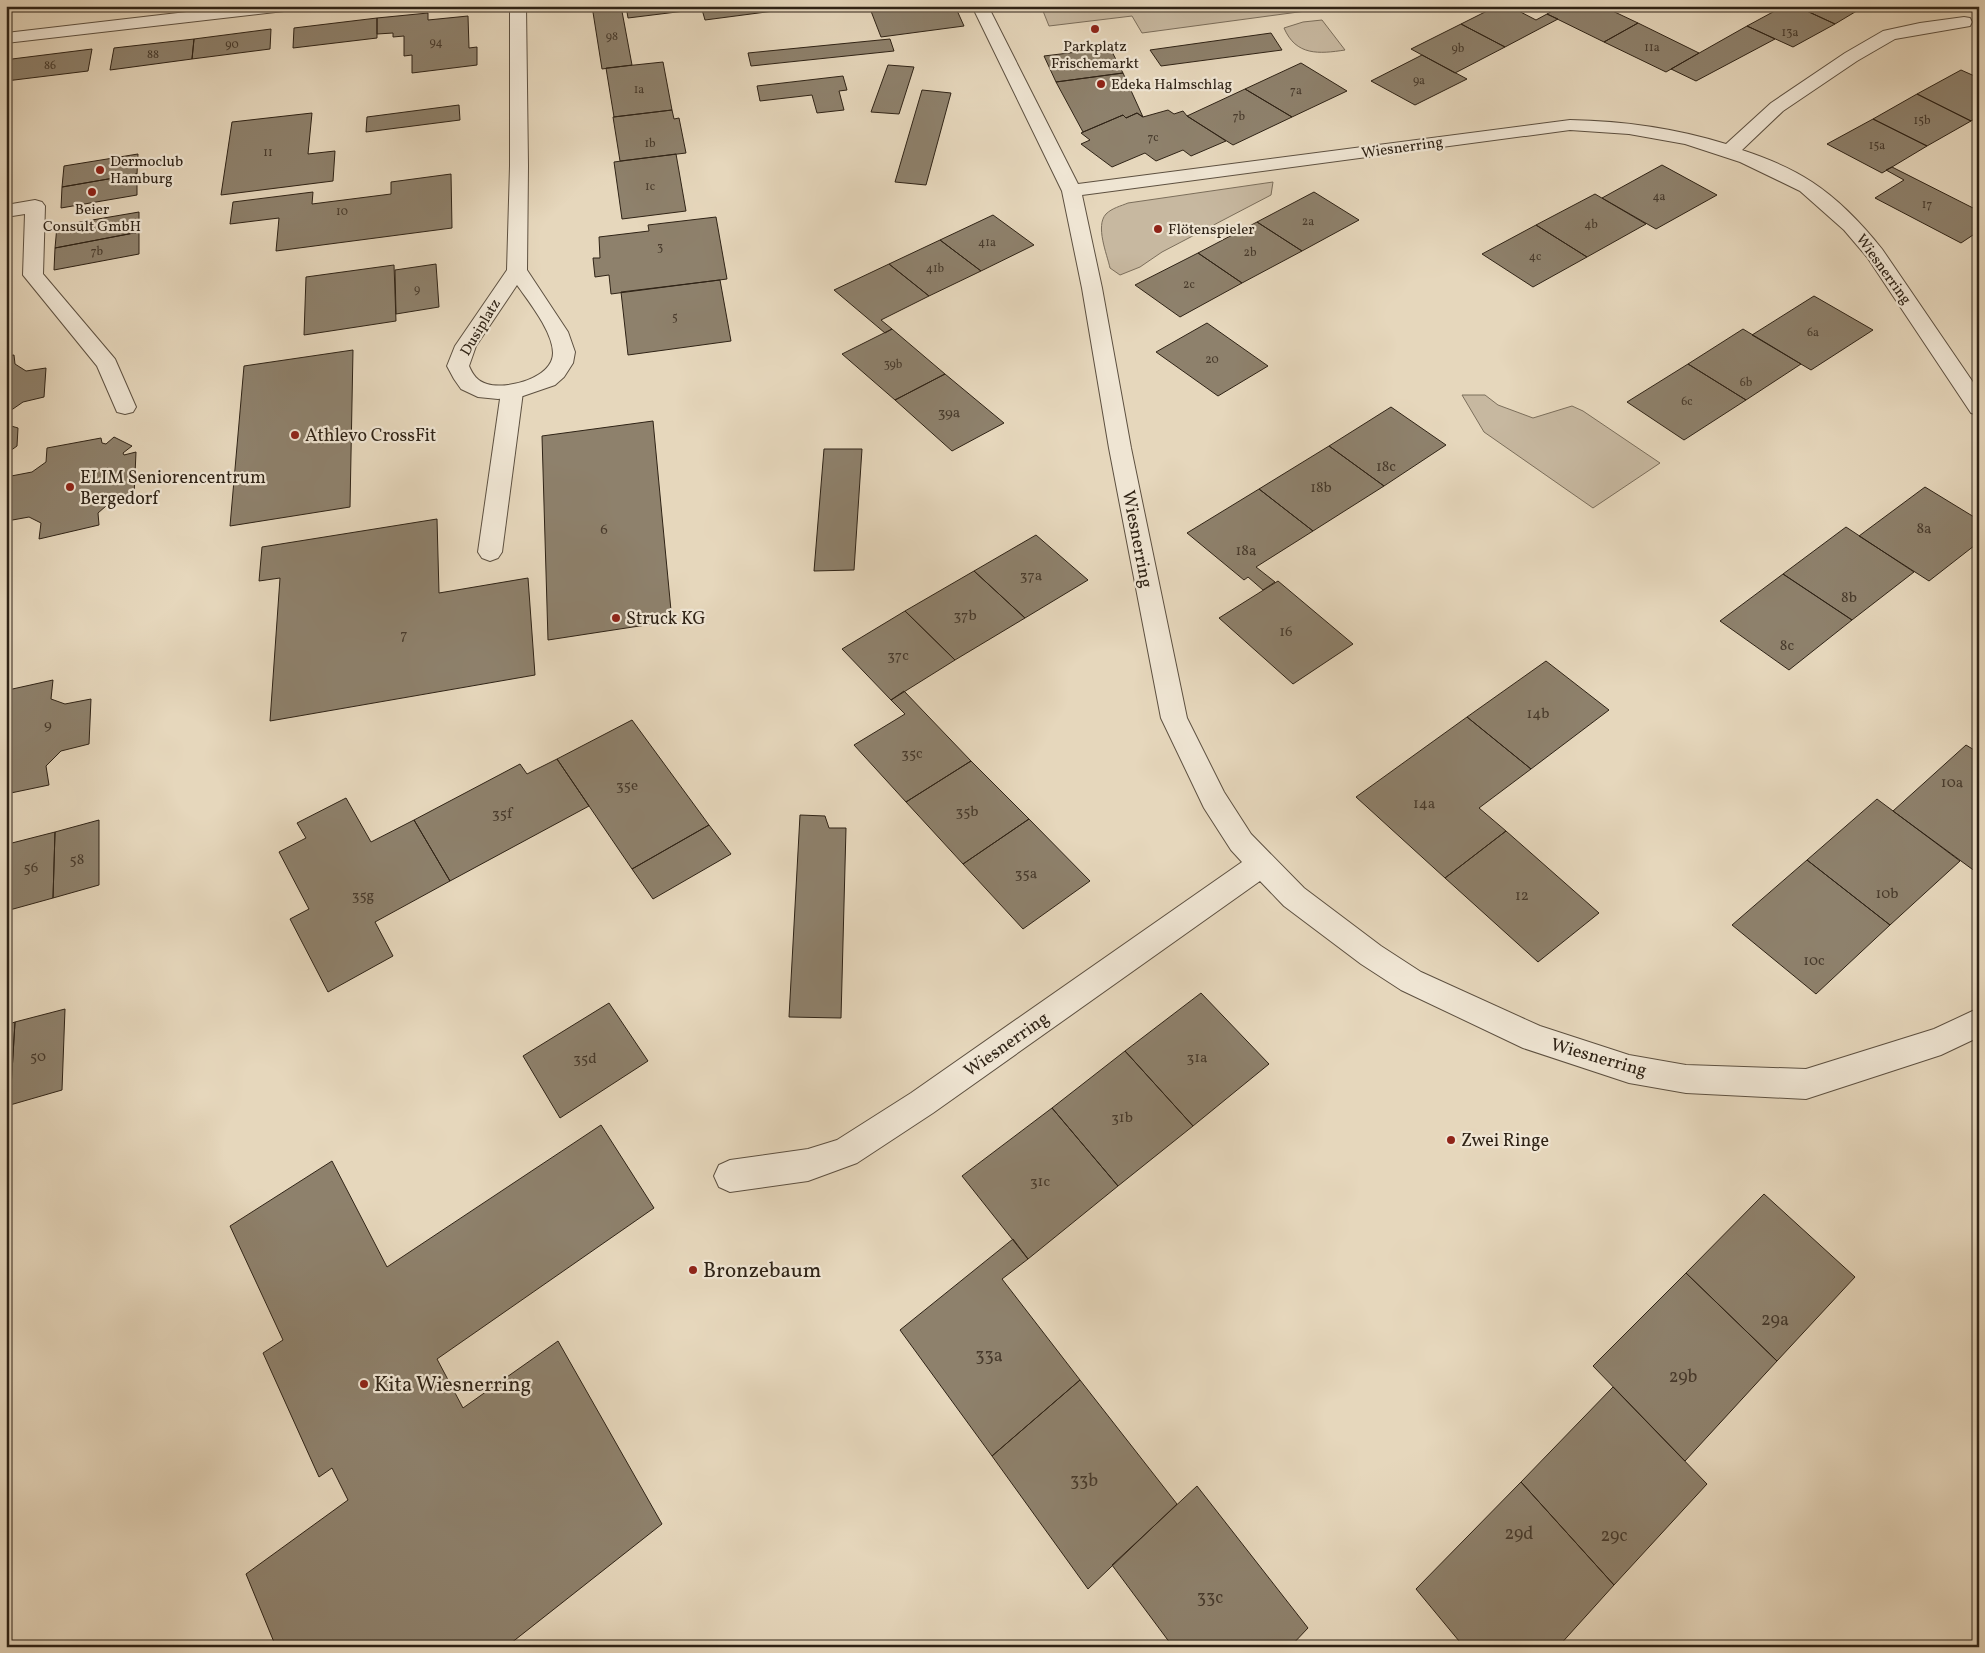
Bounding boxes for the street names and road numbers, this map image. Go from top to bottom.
street label: Wiesnerring [1360,132,1445,165]
street label: Wiesnerring [1850,230,1916,310]
street label: Dusiplatz [456,295,507,360]
street label: Wiesnerring [1115,488,1158,590]
street label: Wiesnerring [959,1007,1055,1084]
street label: Wiesnerring [1548,1033,1650,1084]

